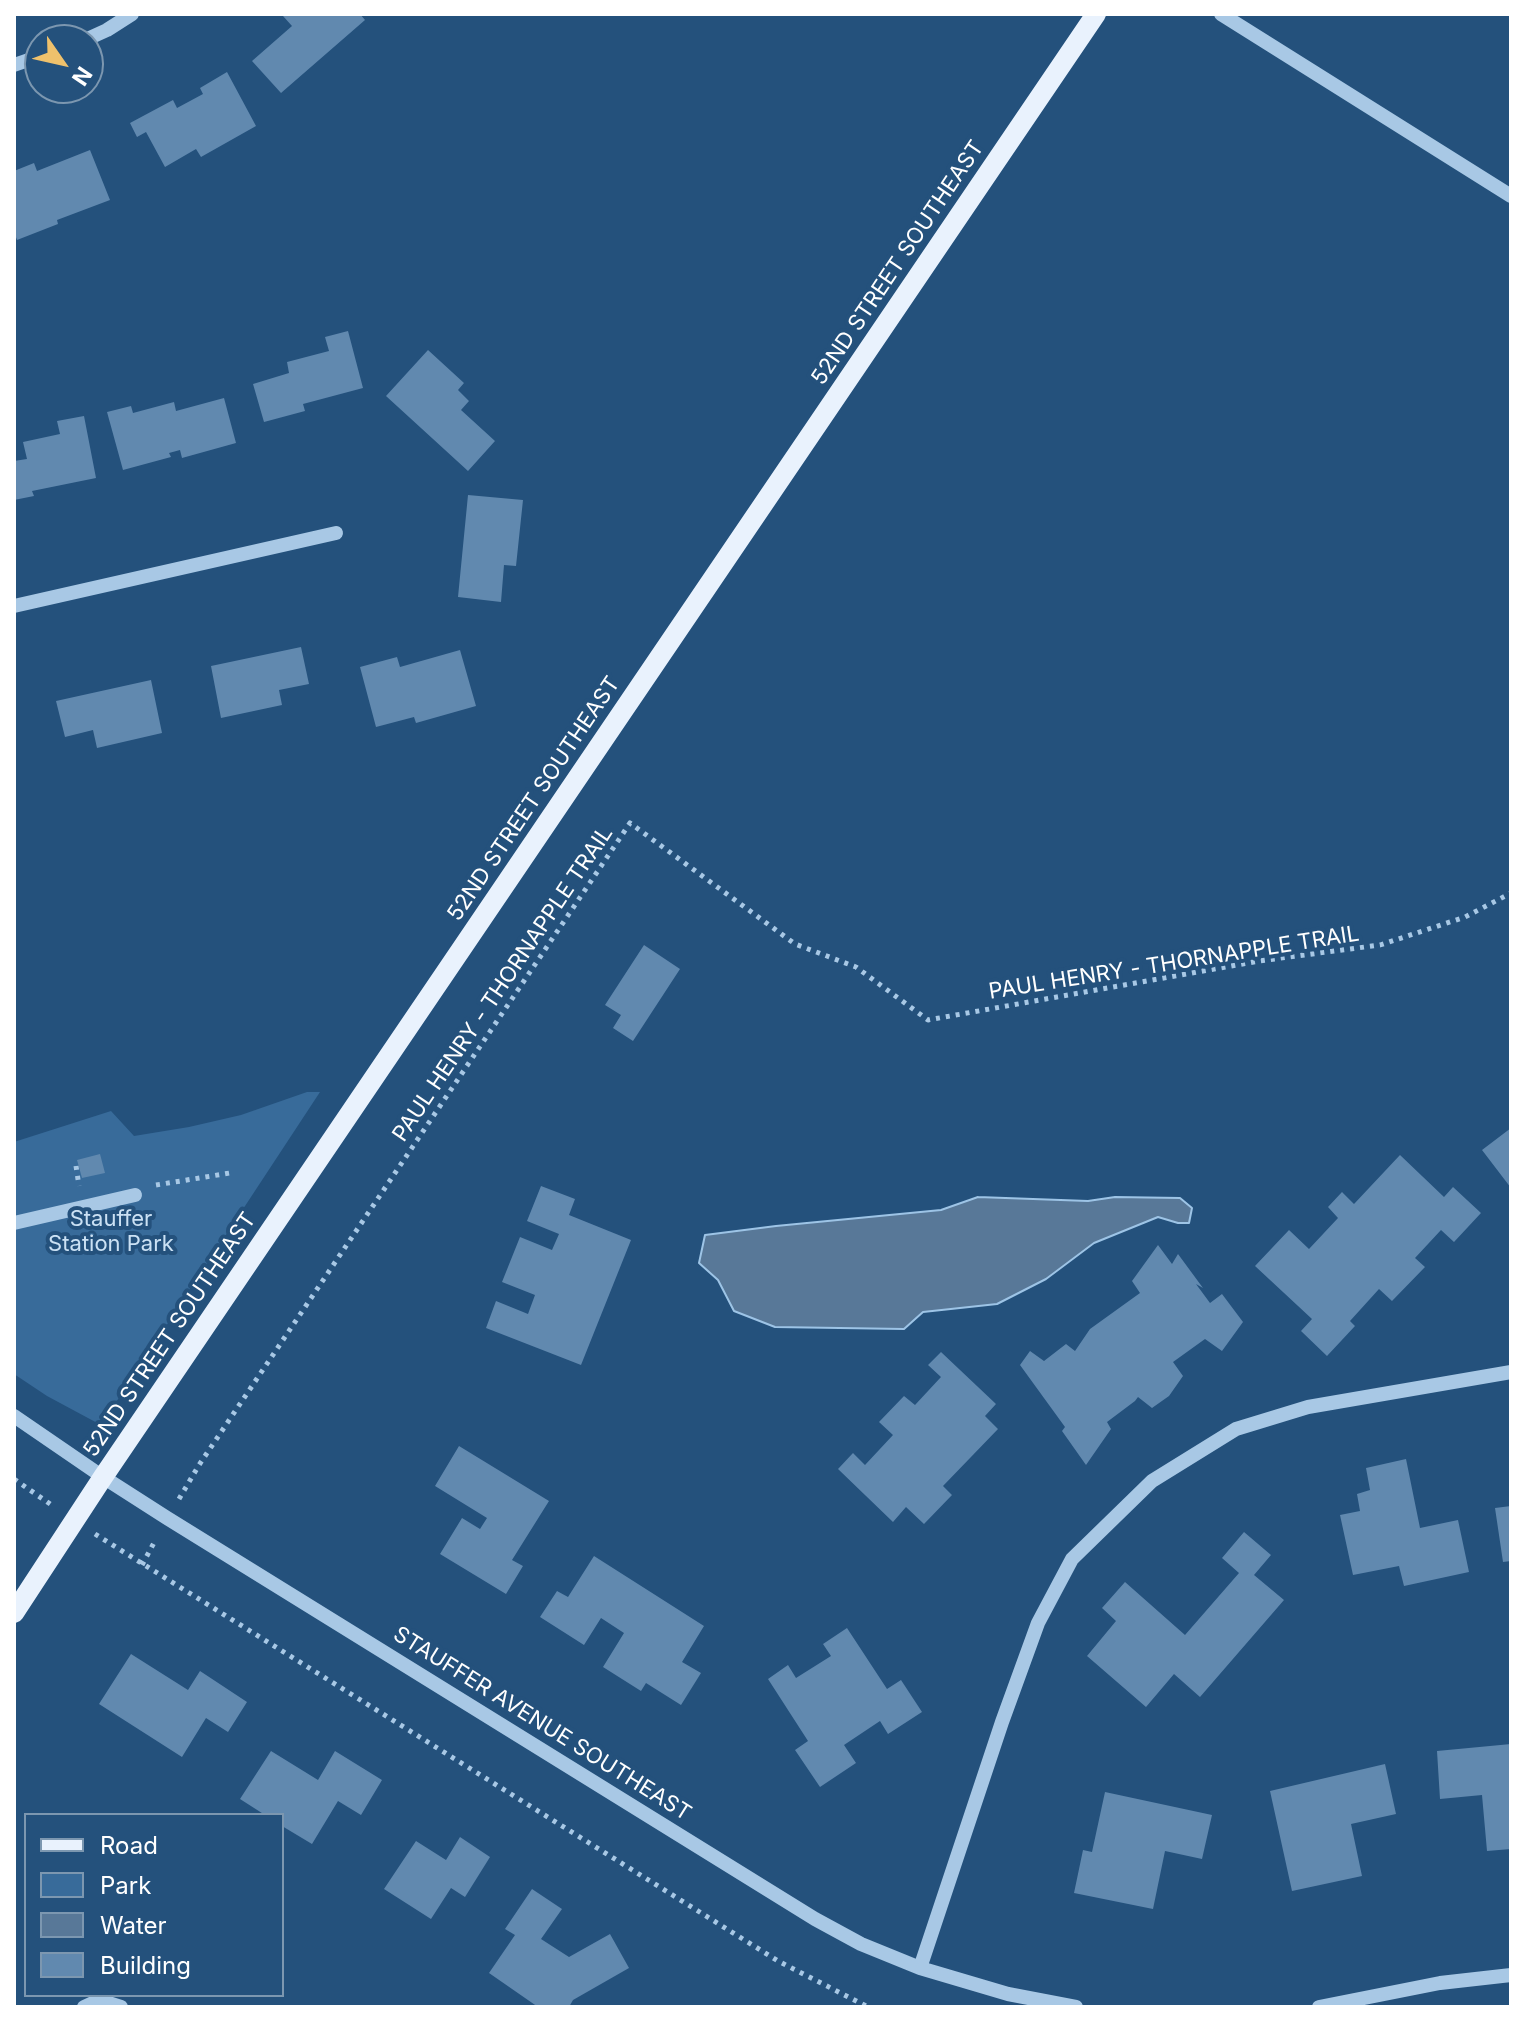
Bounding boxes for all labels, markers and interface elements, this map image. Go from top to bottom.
north arrow [24,24,104,104]
text: N [67,62,98,91]
street label: 52ND STREET SOUTHEAST [806,136,990,390]
street label: 52ND STREET SOUTHEAST [442,672,626,926]
street label: PAUL HENRY - THORNAPPLE TRAIL [387,821,619,1147]
street label: PAUL HENRY - THORNAPPLE TRAIL [987,921,1361,1005]
park label: Stauffer Station Park [48,1206,174,1258]
street label: 52ND STREET SOUTHEAST [78,1208,262,1462]
street label: STAUFFER AVENUE SOUTHEAST [388,1621,696,1827]
legend [24,1813,284,1997]
text: Road [100,1831,158,1860]
text: Park [100,1871,151,1900]
text: Water [100,1911,167,1940]
text: Building [100,1951,191,1980]

